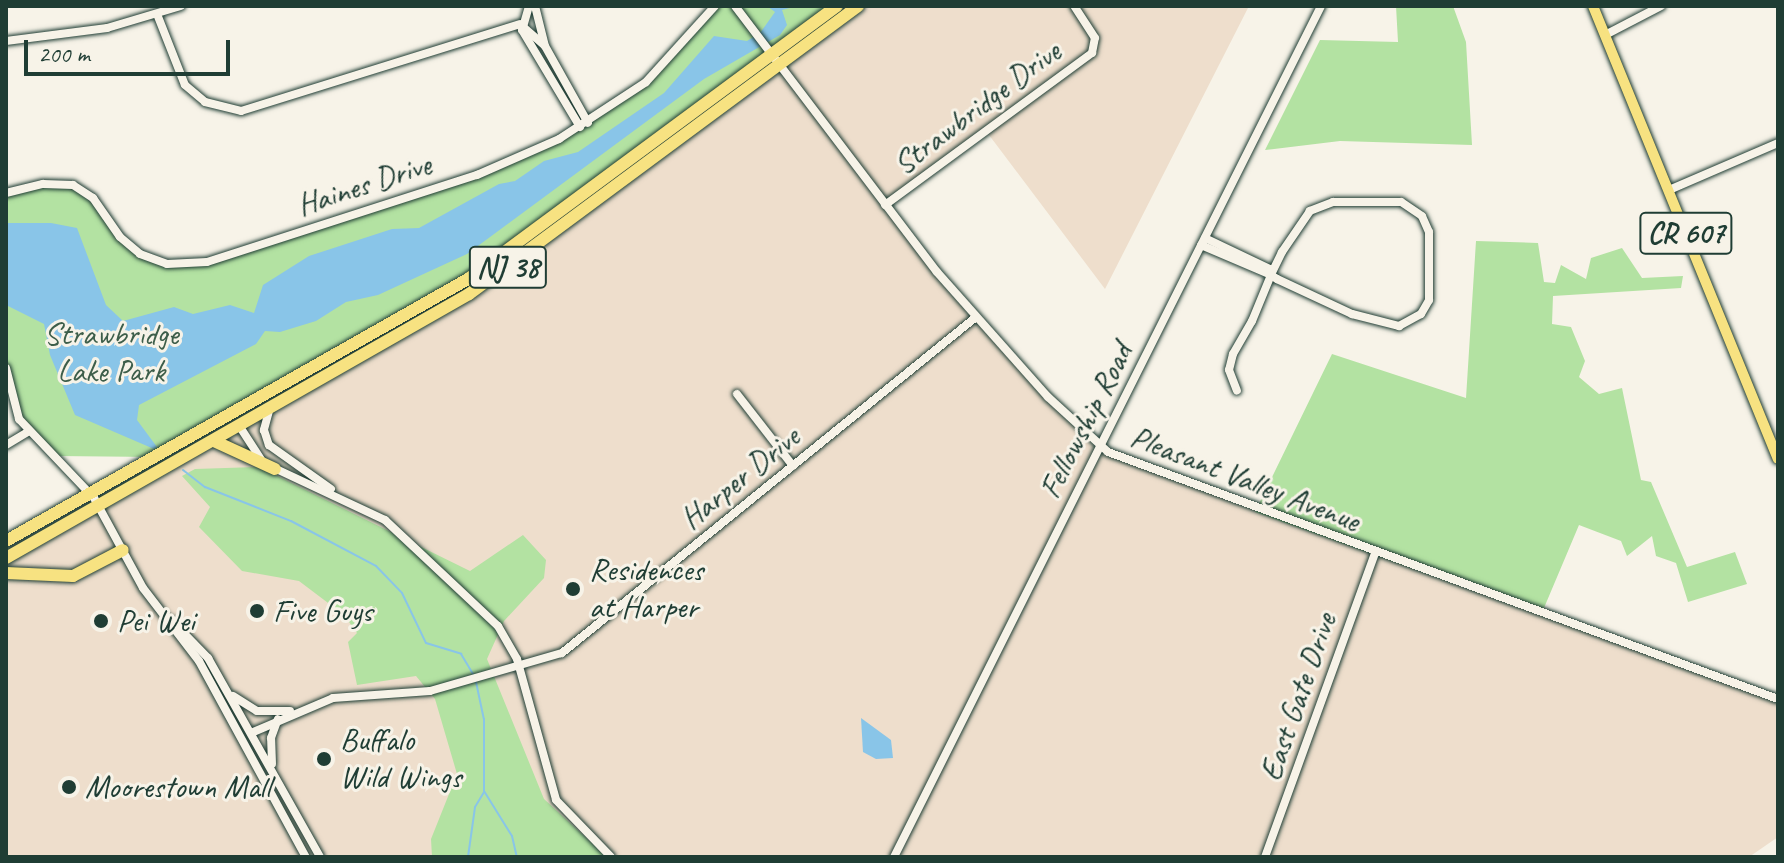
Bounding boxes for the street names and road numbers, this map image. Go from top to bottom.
street label: Strawbridge Drive [886,33,1068,183]
street label: Haines Drive [292,145,436,225]
road number: CR 607 [1638,207,1734,259]
road number: NJ 38 [468,241,548,293]
street label: Fellowship Road [1031,337,1141,505]
street label: Harper Drive [672,418,808,538]
street label: Pleasant Valley Avenue [1125,418,1365,540]
street label: East Gate Drive [1251,608,1345,786]

